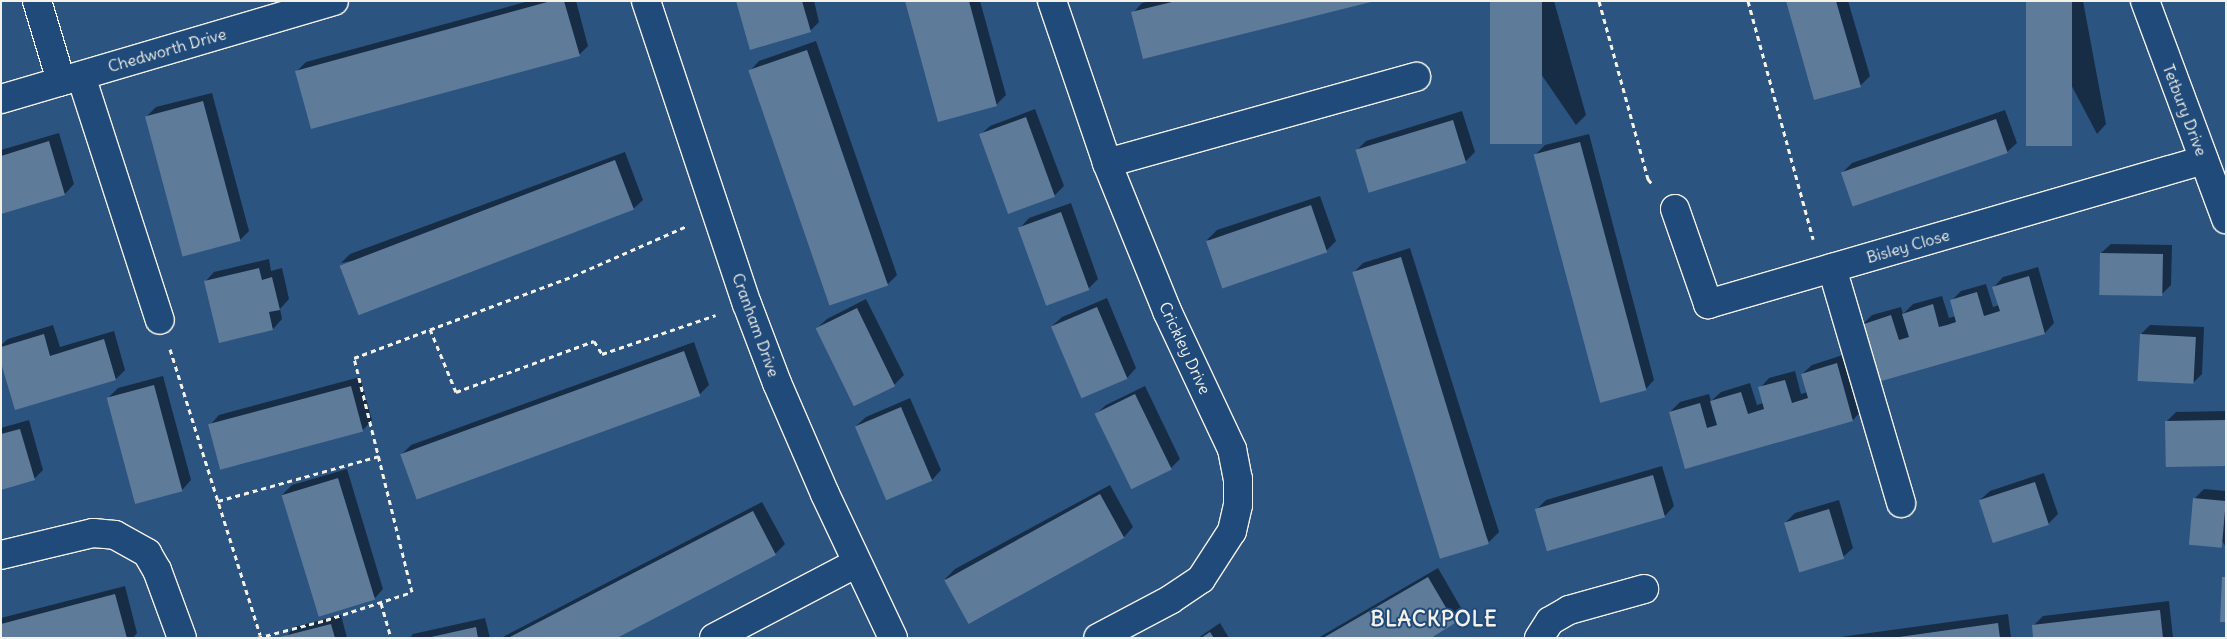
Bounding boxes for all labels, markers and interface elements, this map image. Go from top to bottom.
street label: Chedworth Drive [106,24,228,76]
street label: Tetbury Drive [2159,61,2211,159]
street label: Bisley Close [1864,225,1952,267]
street label: Cranham Drive [728,270,784,380]
street label: Crickley Drive [1155,299,1215,397]
district label: BLACKPOLE [1369,606,1499,632]

